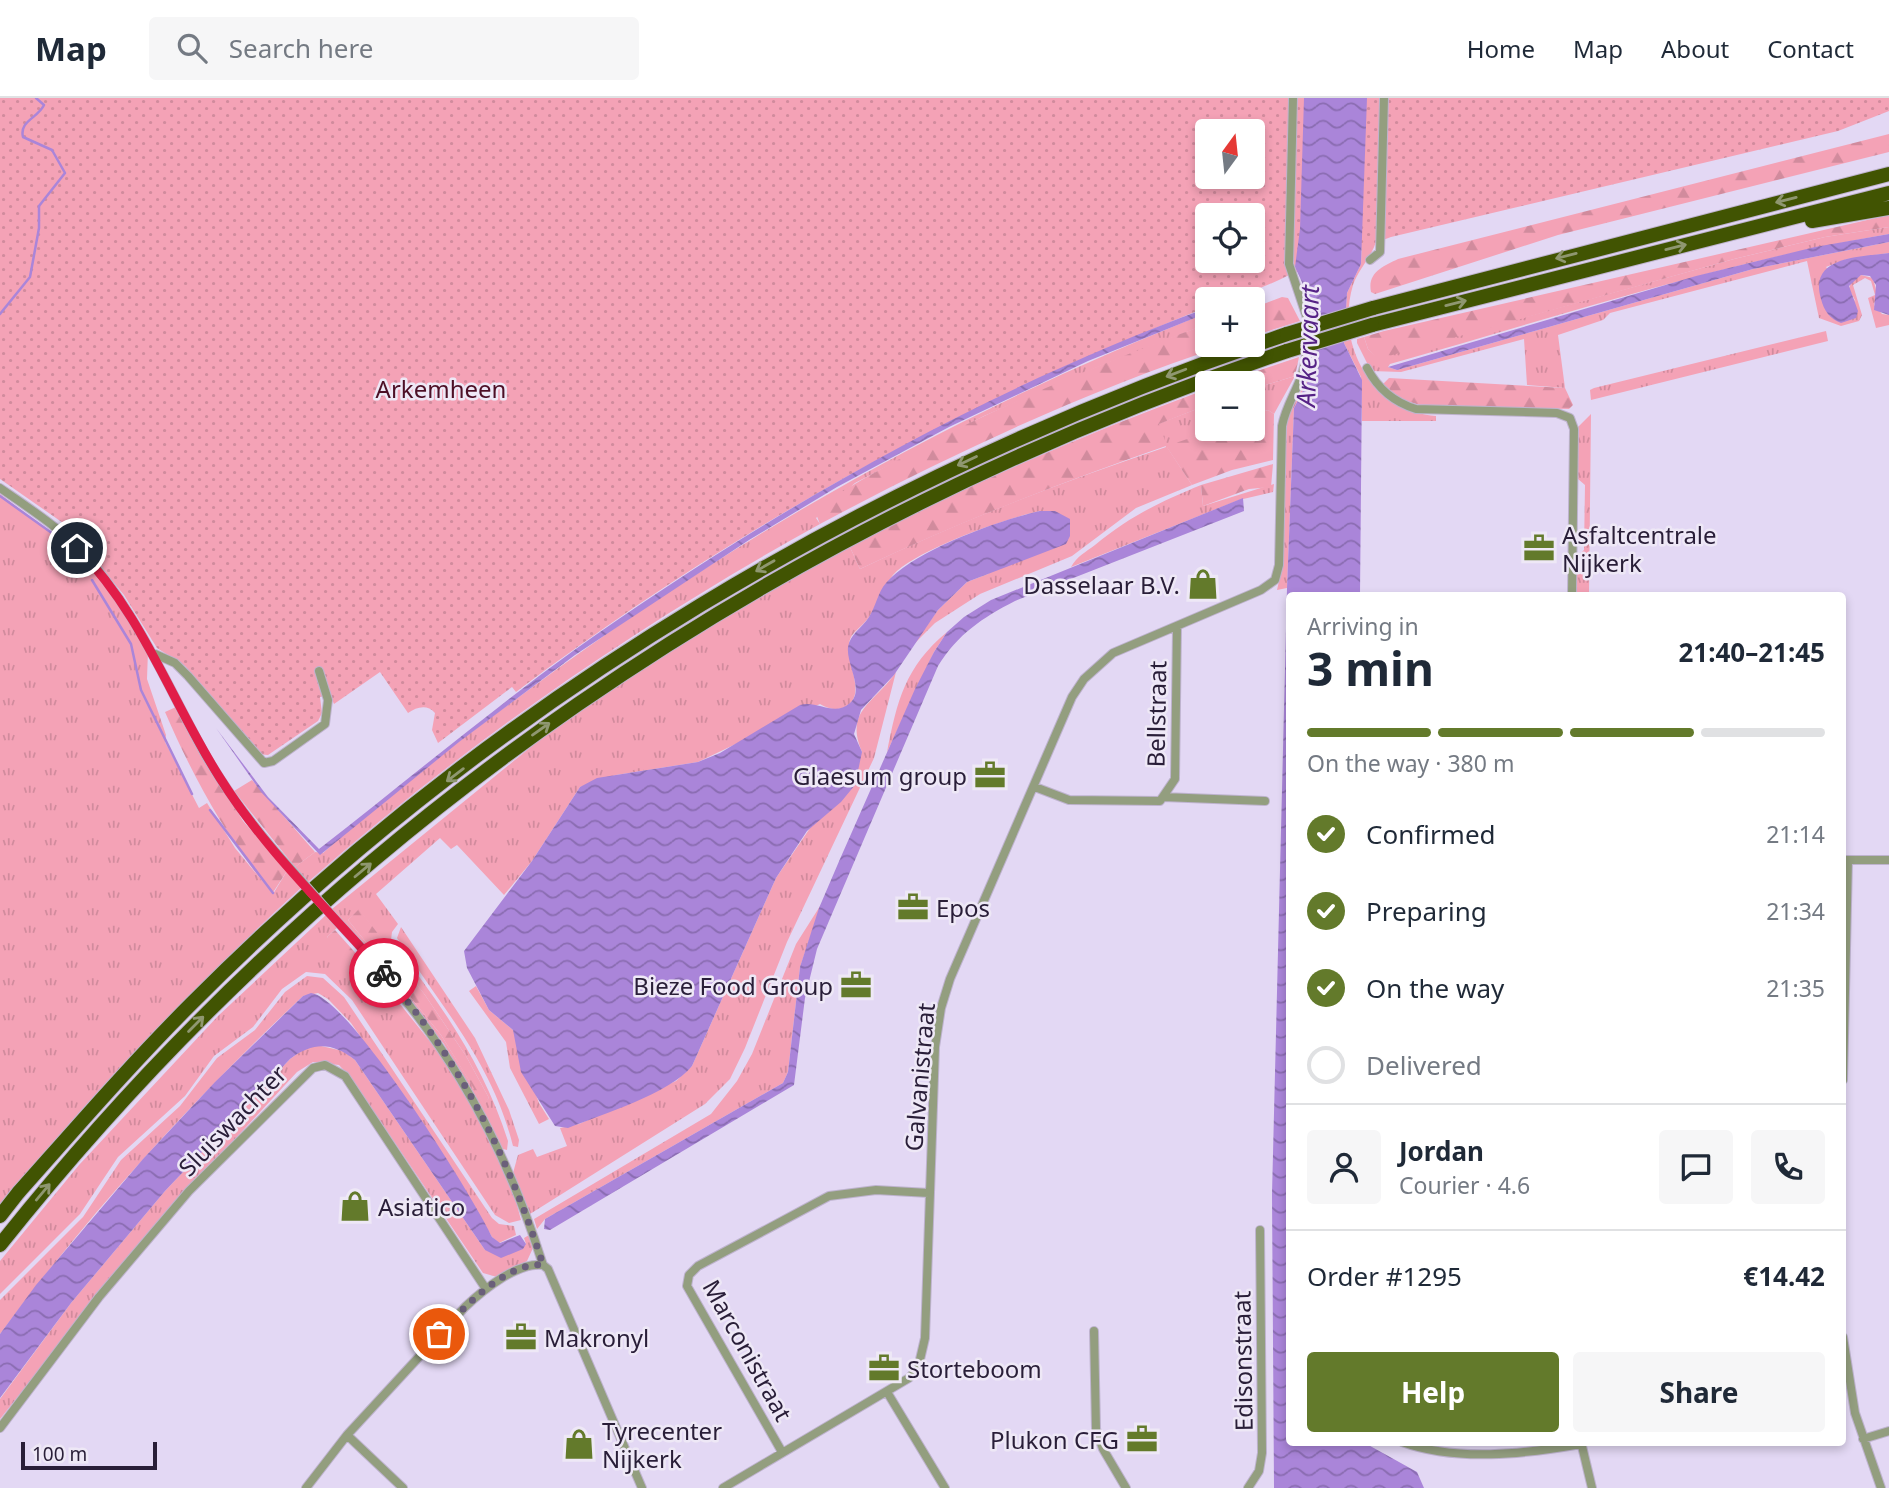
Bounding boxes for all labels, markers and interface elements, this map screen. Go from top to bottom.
search box [149,17,639,80]
text: Map [35,26,107,71]
icon: search [173,29,211,67]
text: Search here [229,30,373,66]
text: Home [1467,32,1535,65]
text: Map [1573,32,1623,65]
text: About [1661,32,1729,65]
text: Contact [1767,32,1854,65]
north arrow [1195,119,1265,189]
map controls [1195,119,1265,441]
one-way arrow [1776,194,1798,207]
button: locate [1195,203,1265,273]
one-way arrow [1664,240,1687,253]
one-way arrow [1555,250,1578,263]
water label: Arkervaart [1287,283,1327,409]
button: + [1195,287,1265,357]
one-way arrow [1444,296,1466,309]
one-way arrow [1166,367,1188,380]
button: − [1195,371,1265,441]
park label: Arkemheen [376,372,506,405]
one-way arrow [957,455,978,468]
pin [47,518,107,578]
place label: Asfaltcentrale Nijkerk [1562,518,1717,579]
icon: home [58,529,96,567]
office icon: Asfaltcentrale Nijkerk [1522,531,1556,565]
one-way arrow [756,559,776,573]
shop icon: Dasselaar B.V. [1186,567,1220,601]
place label: Dasselaar B.V. [1023,568,1180,601]
text: Arriving in [1307,610,1419,642]
text: 21:40–21:45 [1678,634,1825,670]
text: 3 min [1307,637,1434,699]
street label: Bellstraat [1139,660,1173,768]
one-way arrow [531,722,550,736]
text: On the way · 380 m [1307,747,1514,779]
office icon: Glaesum group [973,758,1007,792]
place label: Glaesum group [793,759,967,792]
one-way arrow [446,767,464,782]
icon: check [1307,815,1345,853]
text: Confirmed [1366,816,1496,852]
text: 21:14 [1766,818,1825,850]
one-way arrow [354,863,372,878]
office icon: Epos [896,890,930,924]
place label: Epos [936,891,990,924]
icon: check [1307,892,1345,930]
text: Preparing [1366,893,1487,929]
text: 21:34 [1766,895,1825,927]
courier [349,938,419,1008]
icon: bike [365,954,403,992]
office icon: Bieze Food Group [839,968,873,1002]
place label: Bieze Food Group [633,969,833,1002]
icon: check [1307,969,1345,1007]
text: On the way [1366,970,1504,1006]
text: 21:35 [1766,972,1825,1004]
street label: Galvanistraat [896,1001,942,1153]
one-way arrow [187,1016,204,1033]
text: Delivered [1366,1047,1482,1083]
street label: Sluiswachter [171,1057,293,1183]
button: person [1307,1130,1381,1204]
button: chat [1659,1130,1733,1204]
button: phone [1751,1130,1825,1204]
text: Jordan [1399,1133,1484,1169]
text: Courier · 4.6 [1399,1169,1530,1201]
one-way arrow [35,1184,51,1202]
shop icon: Asiatico [338,1189,372,1223]
place label: Asiatico [378,1190,465,1223]
text: Order #1295 [1307,1258,1462,1294]
text: €14.42 [1743,1258,1825,1294]
street label: Marconistraat [696,1273,801,1427]
street label: Edisonstraat [1224,1290,1260,1431]
pin [409,1304,469,1364]
icon: bag [420,1315,458,1353]
office icon: Makronyl [504,1320,538,1354]
place label: Makronyl [544,1321,649,1354]
office icon: Storteboom [867,1351,901,1385]
place label: Storteboom [907,1352,1042,1385]
button: Help [1307,1352,1559,1432]
button: Share [1573,1352,1825,1432]
place label: Tyrecenter Nijkerk [602,1414,722,1475]
office icon: Plukon CFG [1125,1422,1159,1456]
place label: Plukon CFG [990,1423,1119,1456]
shop icon: Tyrecenter Nijkerk [562,1427,596,1461]
scale bar [21,1439,158,1471]
text: 100 m [32,1441,87,1467]

